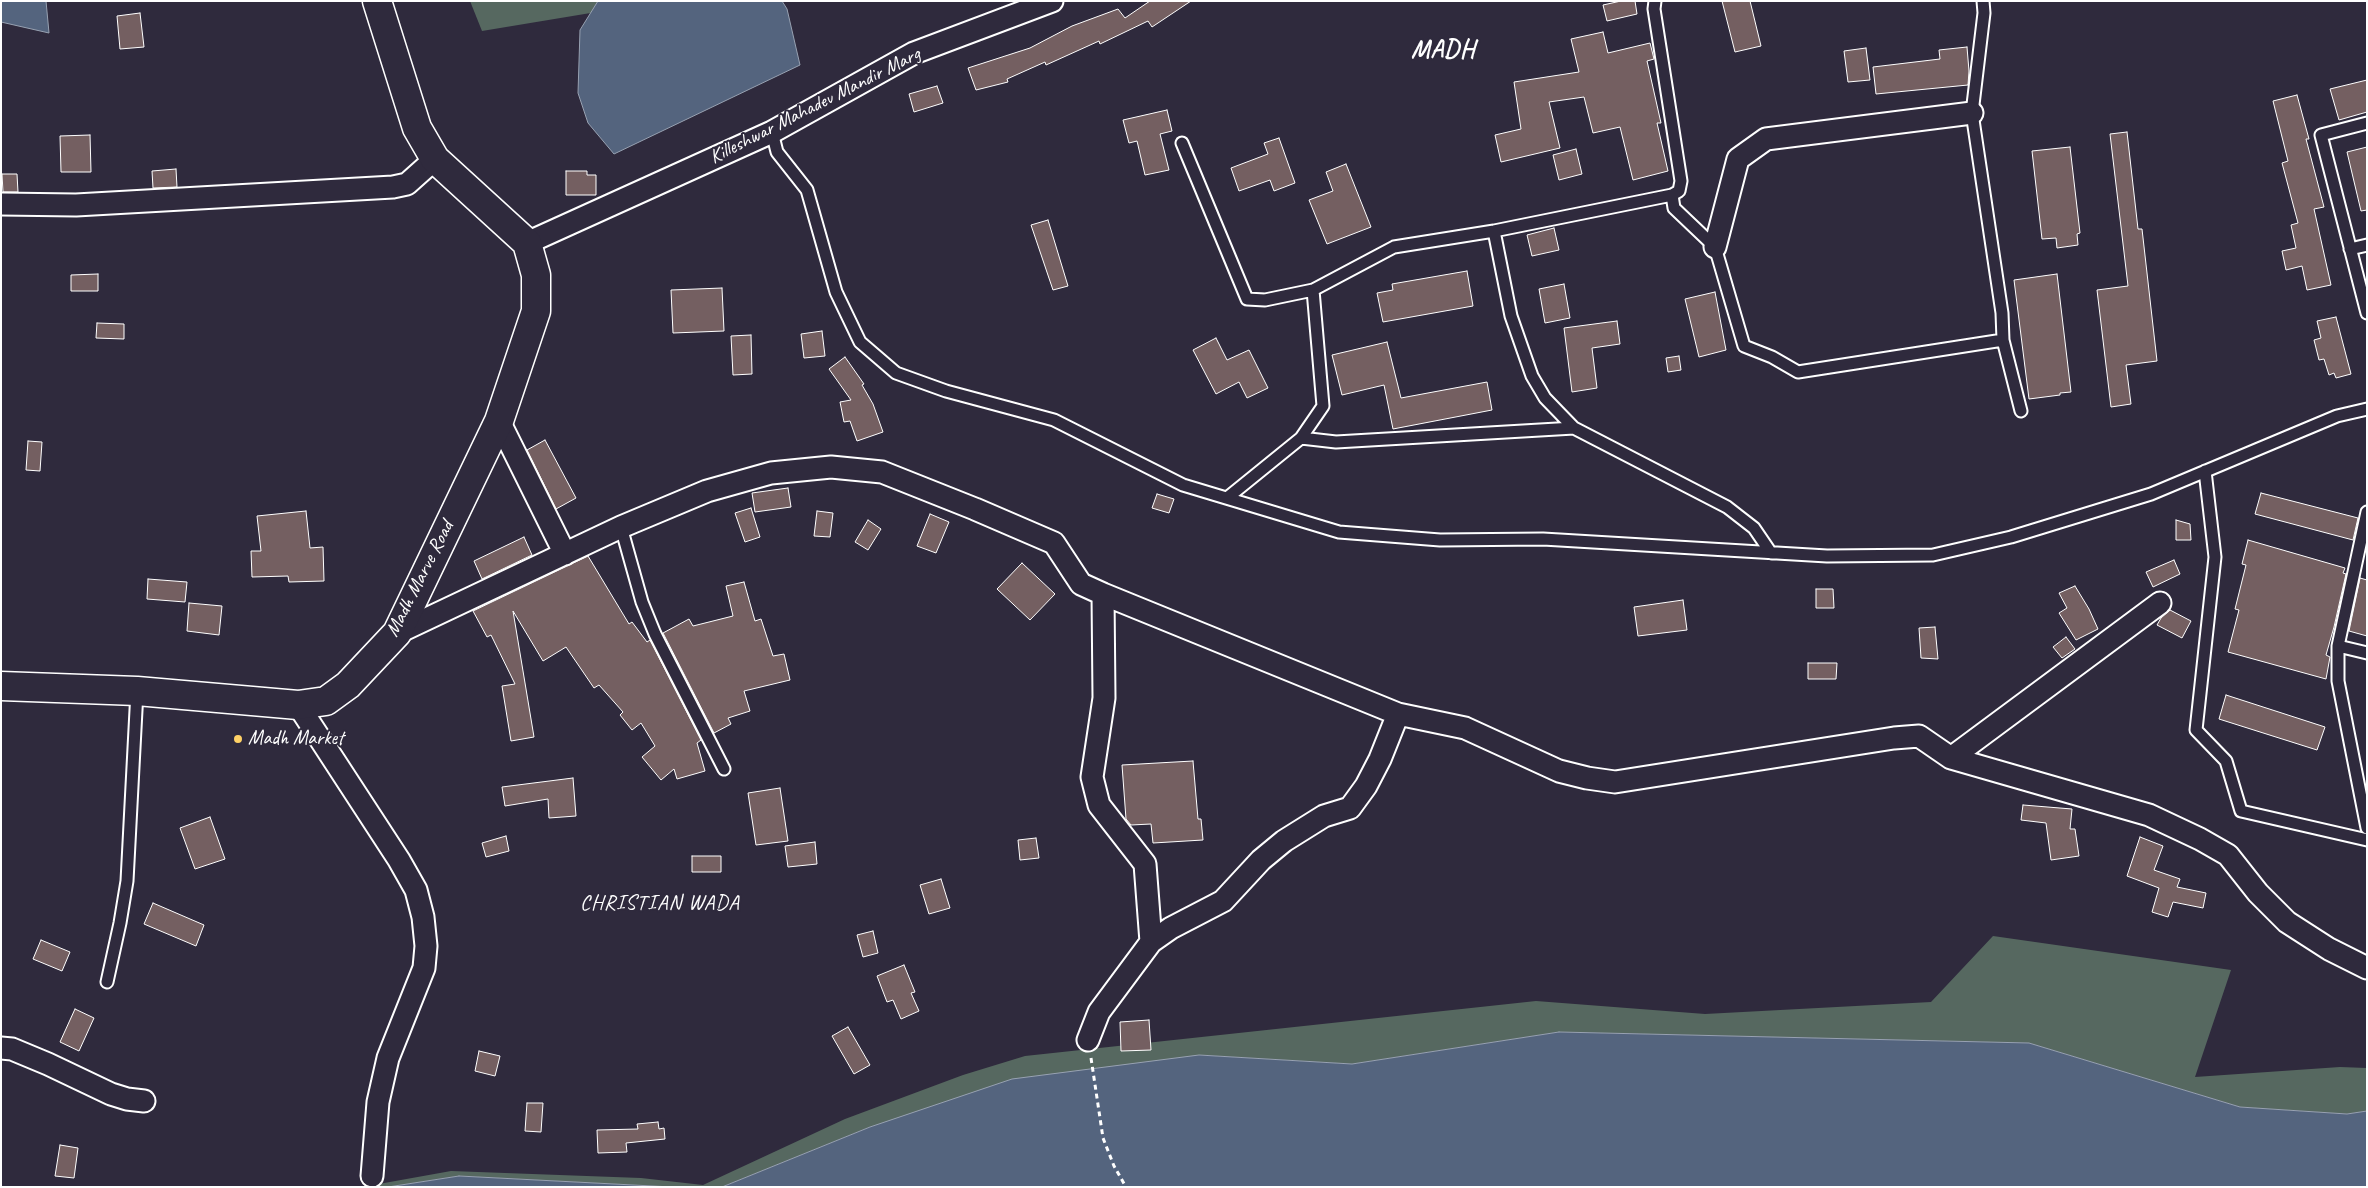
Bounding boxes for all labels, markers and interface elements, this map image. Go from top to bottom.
district label: MADH [1411,35,1475,65]
street label: Killeshwar Mahadev Mandir Marg [706,42,924,170]
street label: Madh Marve Road [381,517,459,641]
place label: Madh Market [248,727,344,751]
marker: Madh Market [232,733,244,745]
district label: CHRISTIAN WADA [580,890,740,916]

